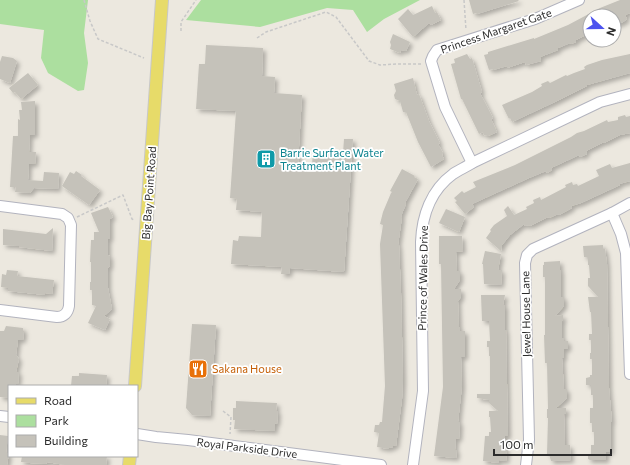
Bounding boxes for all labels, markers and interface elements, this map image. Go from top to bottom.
street label: Princess Margaret Gate [439,5,553,56]
north arrow [582,8,622,48]
text: N [604,26,619,38]
street label: Big Bay Point Road [139,146,158,240]
place label: Barrie Surface Water Treatment Plant [280,146,384,172]
building icon: Barrie Surface Water Treatment Plant [255,148,277,170]
street label: Prince of Wales Drive [415,225,430,331]
street label: Jewel House Lane [518,271,534,357]
restaurant icon: Sakana House [187,358,209,380]
place label: Sakana House [212,362,282,375]
legend [8,385,138,457]
text: Road [44,393,72,407]
text: Park [44,413,70,427]
scale bar [494,431,611,457]
text: Building [44,433,88,447]
street label: Royal Parkside Drive [196,435,298,460]
text: 100 m [500,437,534,451]

